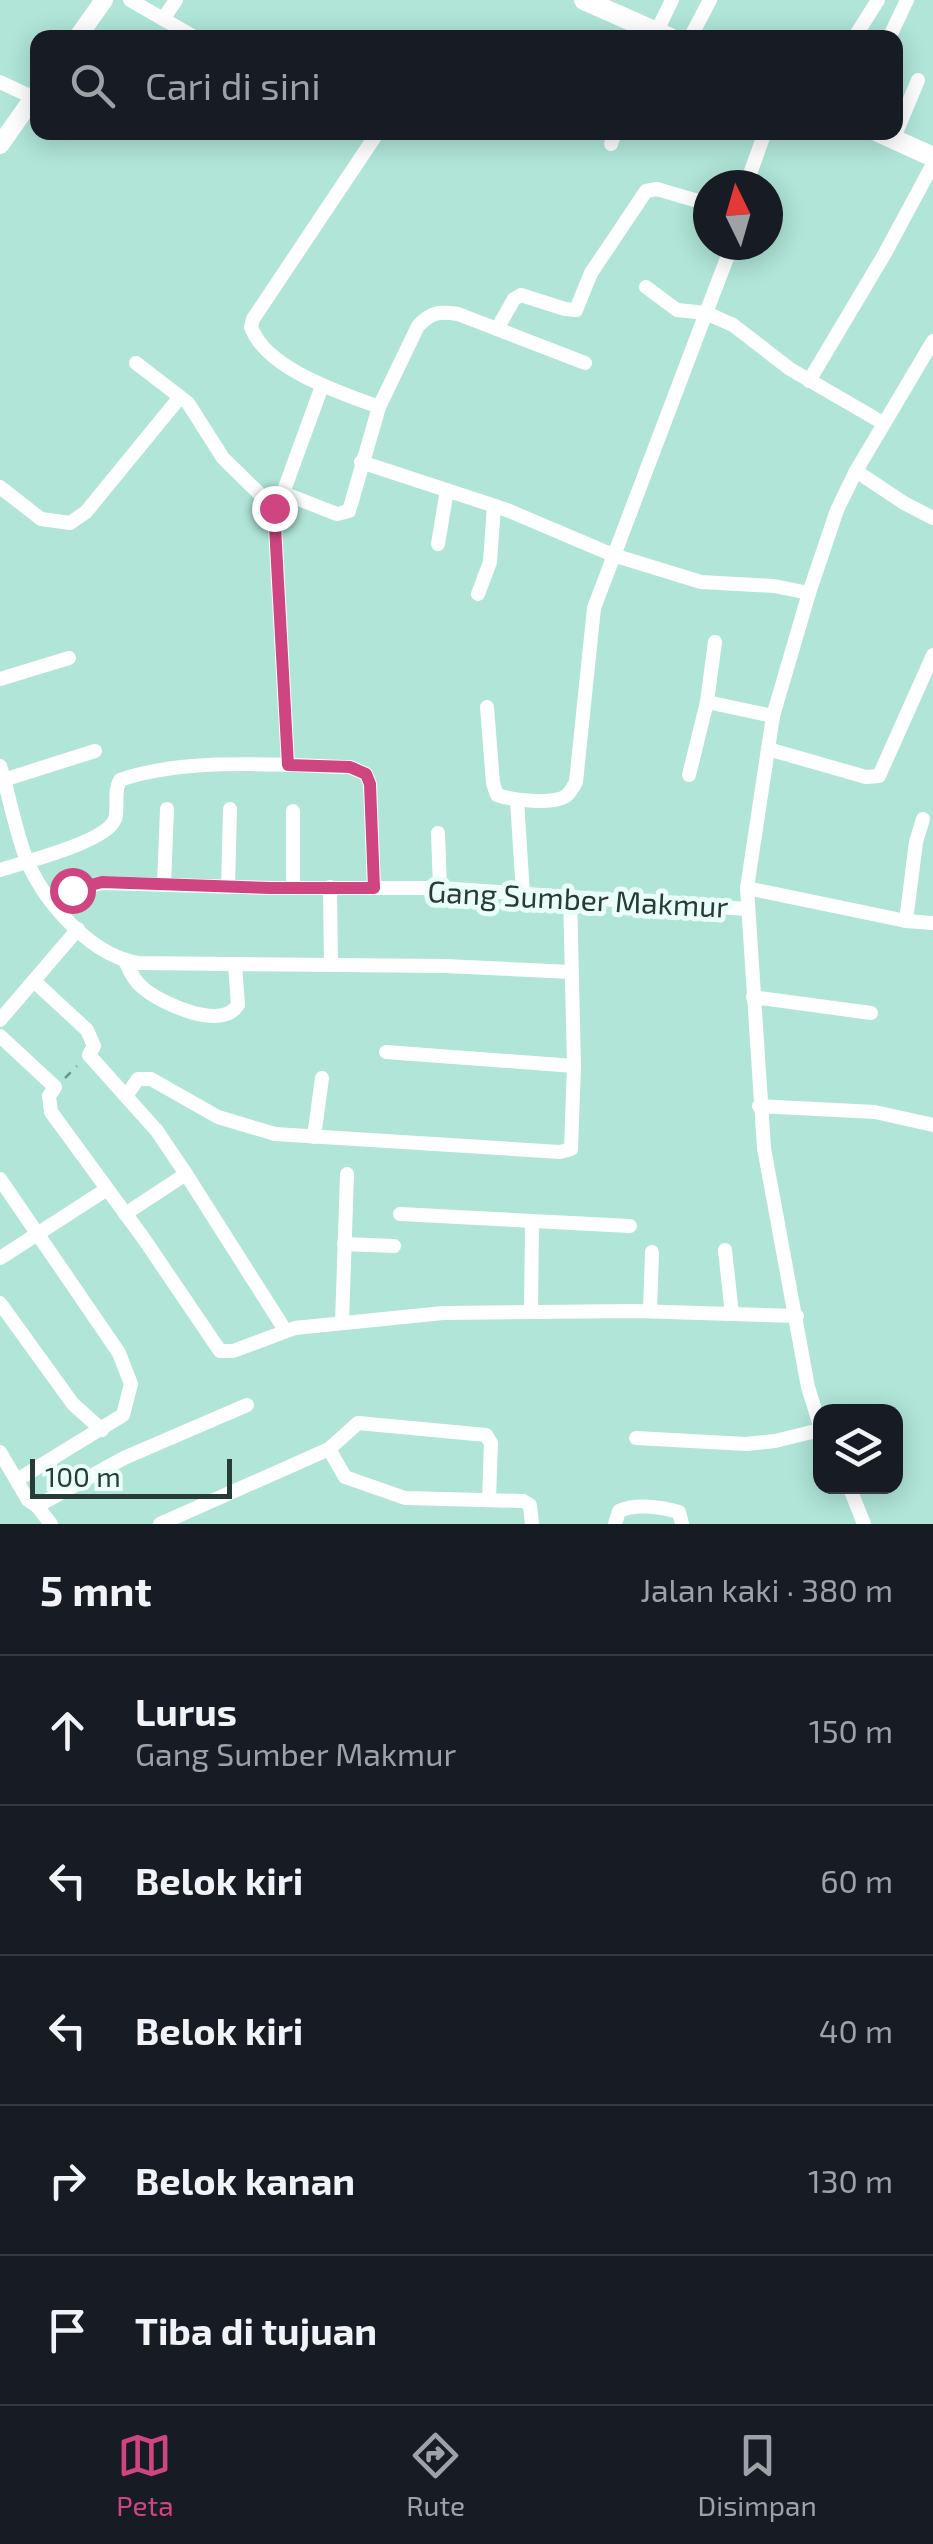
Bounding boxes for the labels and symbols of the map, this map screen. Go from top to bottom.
north arrow [693,170,783,260]
route end [252,486,298,532]
route start [50,868,96,914]
street label: Gang Sumber Makmur [427,872,729,924]
scale bar [30,1454,232,1498]

